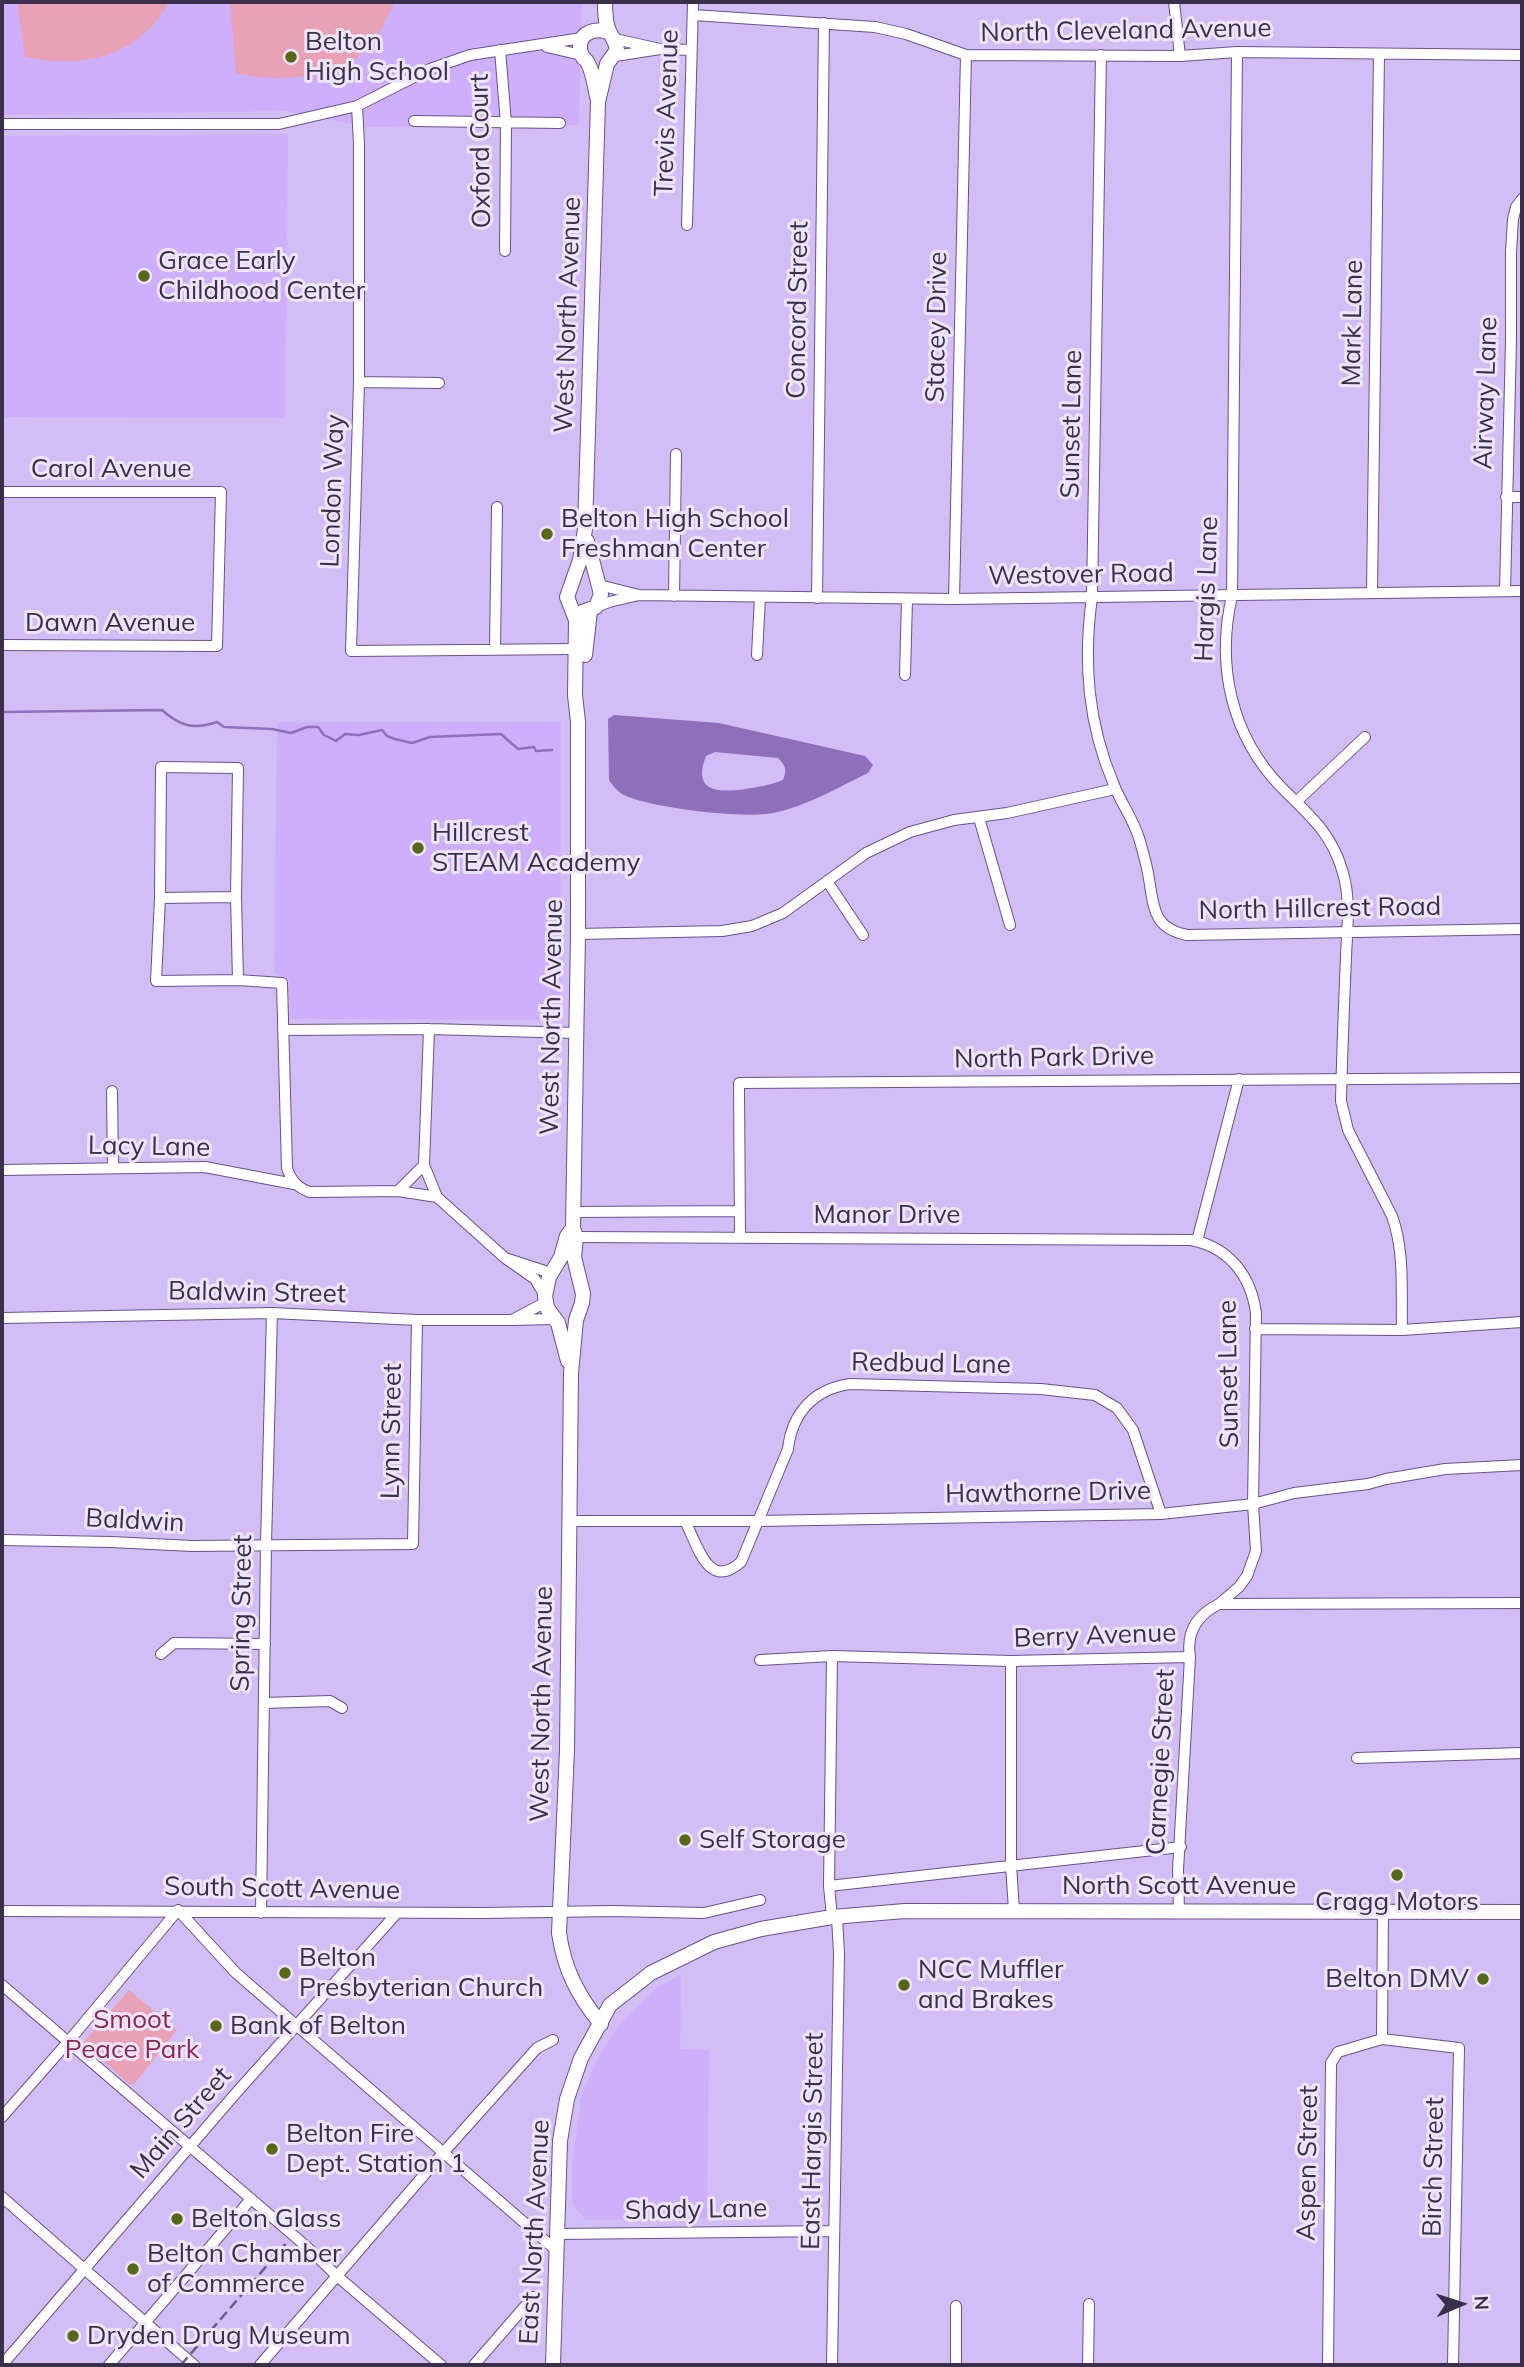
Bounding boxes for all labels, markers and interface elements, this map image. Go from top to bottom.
street label: North Cleveland Avenue [980,13,1272,49]
place label: Belton High School [305,26,449,88]
street label: Trevis Avenue [648,29,686,197]
marker: Belton High School [283,49,299,65]
street label: Oxford Court [464,73,498,229]
street label: West North Avenue [548,196,588,434]
street label: Concord Street [781,221,815,399]
place label: Grace Early Childhood Center [158,245,365,306]
street label: Stacey Drive [920,251,954,403]
street label: Mark Lane [1336,259,1370,387]
marker: Grace Early Childhood Center [136,268,152,284]
street label: Airway Lane [1468,316,1504,470]
street label: Sunset Lane [1055,349,1089,499]
street label: London Way [315,414,351,568]
street label: Carol Avenue [31,453,191,485]
place label: Belton High School Freshman Center [561,503,789,564]
street label: Hargis Lane [1189,516,1225,662]
marker: Belton High School Freshman Center [539,526,555,542]
street label: Westover Road [988,558,1174,592]
street label: Dawn Avenue [25,607,195,639]
place label: Hillcrest STEAM Academy [432,817,640,878]
marker: Hillcrest STEAM Academy [410,840,426,856]
street label: North Hillcrest Road [1198,891,1442,927]
street label: West North Avenue [534,899,570,1135]
street label: North Park Drive [954,1041,1154,1075]
street label: Lacy Lane [87,1130,211,1164]
street label: Manor Drive [813,1199,961,1231]
street label: Baldwin Street [168,1276,346,1310]
street label: Sunset Lane [1212,1299,1246,1449]
street label: Redbud Lane [851,1347,1011,1381]
street label: Lynn Street [375,1363,409,1499]
street label: Hawthorne Drive [945,1476,1151,1510]
street label: Baldwin [85,1503,185,1539]
street label: Spring Street [225,1534,259,1692]
street label: West North Avenue [524,1586,560,1822]
street label: Berry Avenue [1013,1618,1177,1654]
street label: Carnegie Street [1141,1668,1181,1856]
place label: Self Storage [699,1824,846,1856]
marker: Self Storage [677,1832,693,1848]
marker: Cragg Motors [1389,1867,1405,1883]
street label: North Scott Avenue [1062,1870,1296,1902]
street label: South Scott Avenue [164,1871,400,1907]
place label: Cragg Motors [1315,1886,1479,1918]
place label: Belton Presbyterian Church [299,1942,543,2004]
place label: NCC Muffler and Brakes [918,1954,1063,2016]
place label: Belton DMV [1325,1963,1469,1995]
marker: Belton Presbyterian Church [277,1965,293,1981]
marker: Belton DMV [1475,1971,1491,1987]
marker: NCC Muffler and Brakes [896,1977,912,1993]
park label: Smoot Peace Park [65,2004,199,2066]
place label: Bank of Belton [230,2010,406,2042]
marker: Bank of Belton [208,2018,224,2034]
street label: East Hargis Street [796,2032,830,2250]
street label: Main Street [124,2061,238,2185]
street label: Aspen Street [1291,2085,1325,2241]
street label: Birch Street [1417,2097,1451,2237]
place label: Belton Fire Dept. Station 1 [286,2118,466,2180]
street label: East North Avenue [514,2119,556,2345]
marker: Belton Fire Dept. Station 1 [264,2141,280,2157]
street label: Shady Lane [625,2193,767,2227]
place label: Belton Glass [191,2203,341,2235]
marker: Belton Glass [169,2211,185,2227]
place label: Belton Chamber of Commerce [147,2238,341,2300]
marker: Belton Chamber of Commerce [125,2261,141,2277]
north arrow [1426,2269,1496,2339]
text: N [1470,2295,1494,2311]
place label: Dryden Drug Museum [87,2320,351,2352]
marker: Dryden Drug Museum [65,2328,81,2344]

